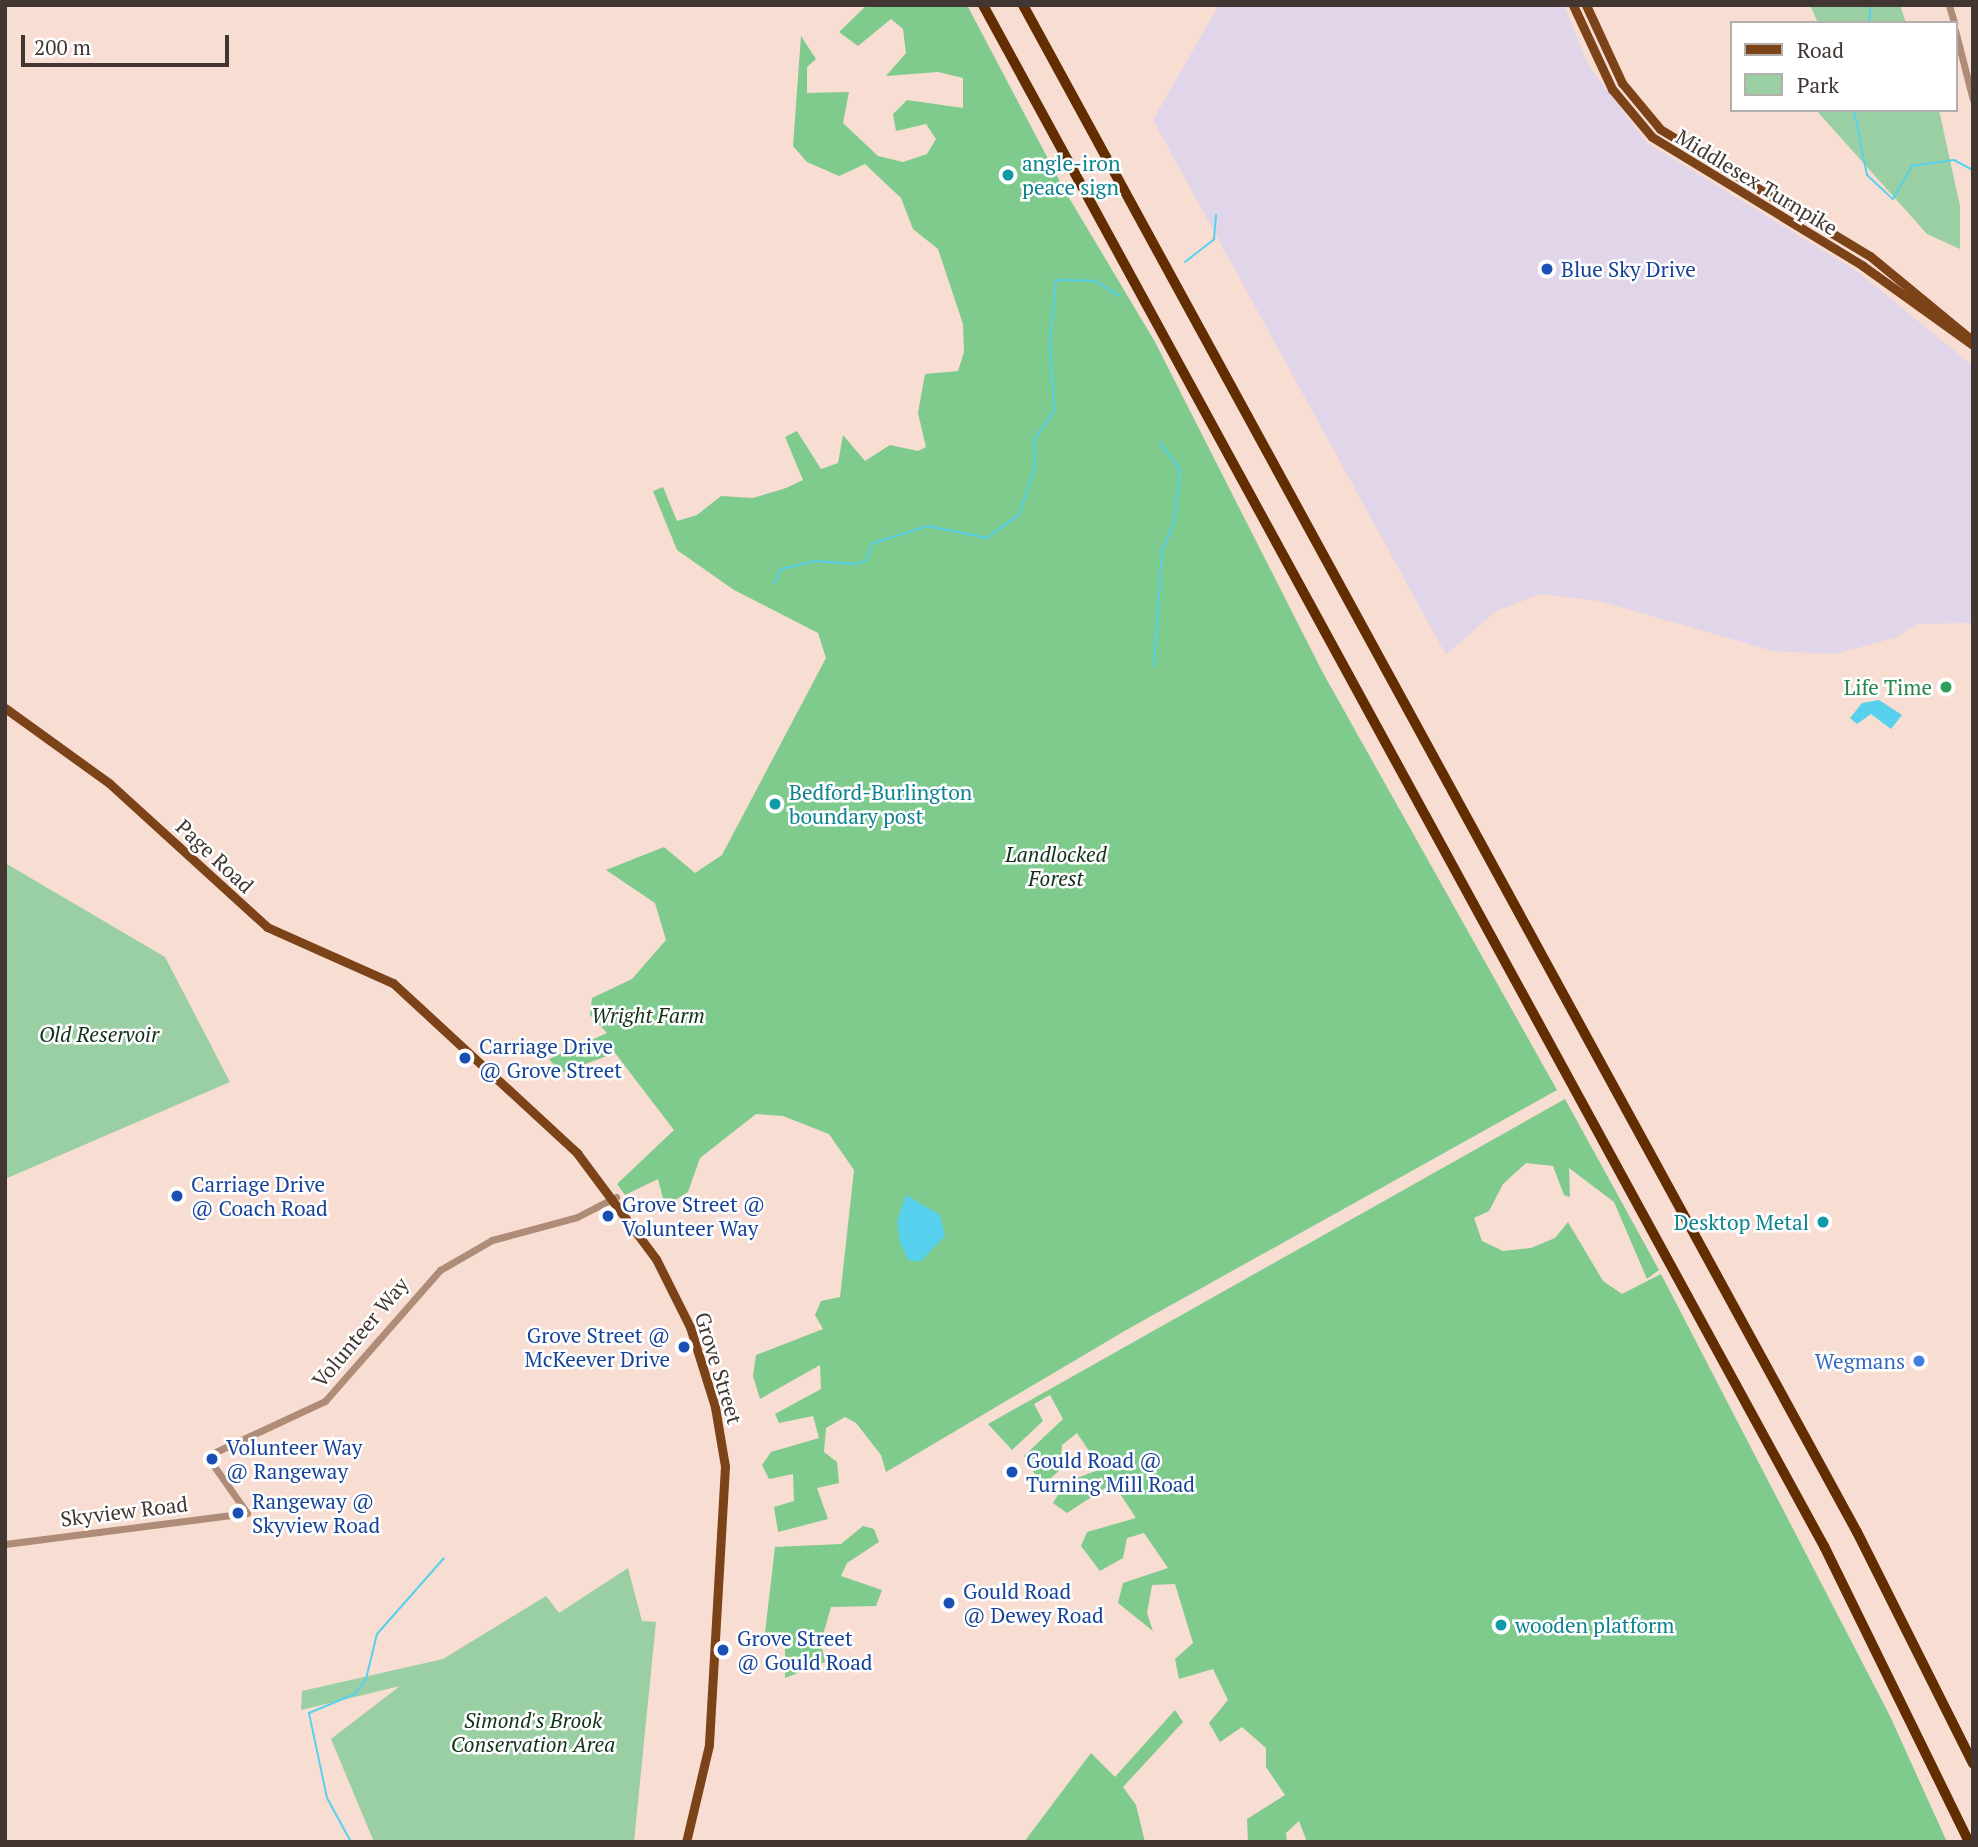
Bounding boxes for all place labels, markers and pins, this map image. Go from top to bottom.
place label: angle-iron peace sign [1022,150,1120,200]
marker: angle-iron peace sign [1000,167,1016,183]
place label: Blue Sky Drive [1561,256,1696,282]
marker: Blue Sky Drive [1539,261,1555,277]
place label: Life Time [1844,674,1932,700]
marker: Life Time [1938,679,1954,695]
place label: Bedford-Burlington boundary post [789,779,972,829]
marker: Bedford-Burlington boundary post [767,796,783,812]
place label: Carriage Drive @ Grove Street [479,1033,622,1083]
marker: Carriage Drive @ Grove Street [457,1050,473,1066]
place label: Carriage Drive @ Coach Road [191,1171,328,1221]
marker: Carriage Drive @ Coach Road [169,1188,185,1204]
place label: Grove Street @ Volunteer Way [622,1191,765,1241]
marker: Grove Street @ Volunteer Way [600,1208,616,1224]
place label: Desktop Metal [1674,1209,1809,1235]
marker: Desktop Metal [1815,1214,1831,1230]
place label: Grove Street @ McKeever Drive [525,1322,670,1372]
marker: Grove Street @ McKeever Drive [676,1339,692,1355]
place label: Wegmans [1815,1348,1905,1374]
marker: Wegmans [1911,1353,1927,1369]
place label: Volunteer Way @ Rangeway [226,1434,362,1484]
place label: Gould Road @ Turning Mill Road [1026,1447,1195,1497]
marker: Volunteer Way @ Rangeway [204,1451,220,1467]
marker: Gould Road @ Turning Mill Road [1004,1464,1020,1480]
place label: Rangeway @ Skyview Road [252,1488,380,1538]
marker: Rangeway @ Skyview Road [230,1505,246,1521]
place label: Gould Road @ Dewey Road [963,1578,1104,1628]
marker: Gould Road @ Dewey Road [941,1595,957,1611]
place label: wooden platform [1515,1612,1674,1638]
marker: wooden platform [1493,1617,1509,1633]
place label: Grove Street @ Gould Road [737,1625,872,1675]
marker: Grove Street @ Gould Road [715,1642,731,1658]

